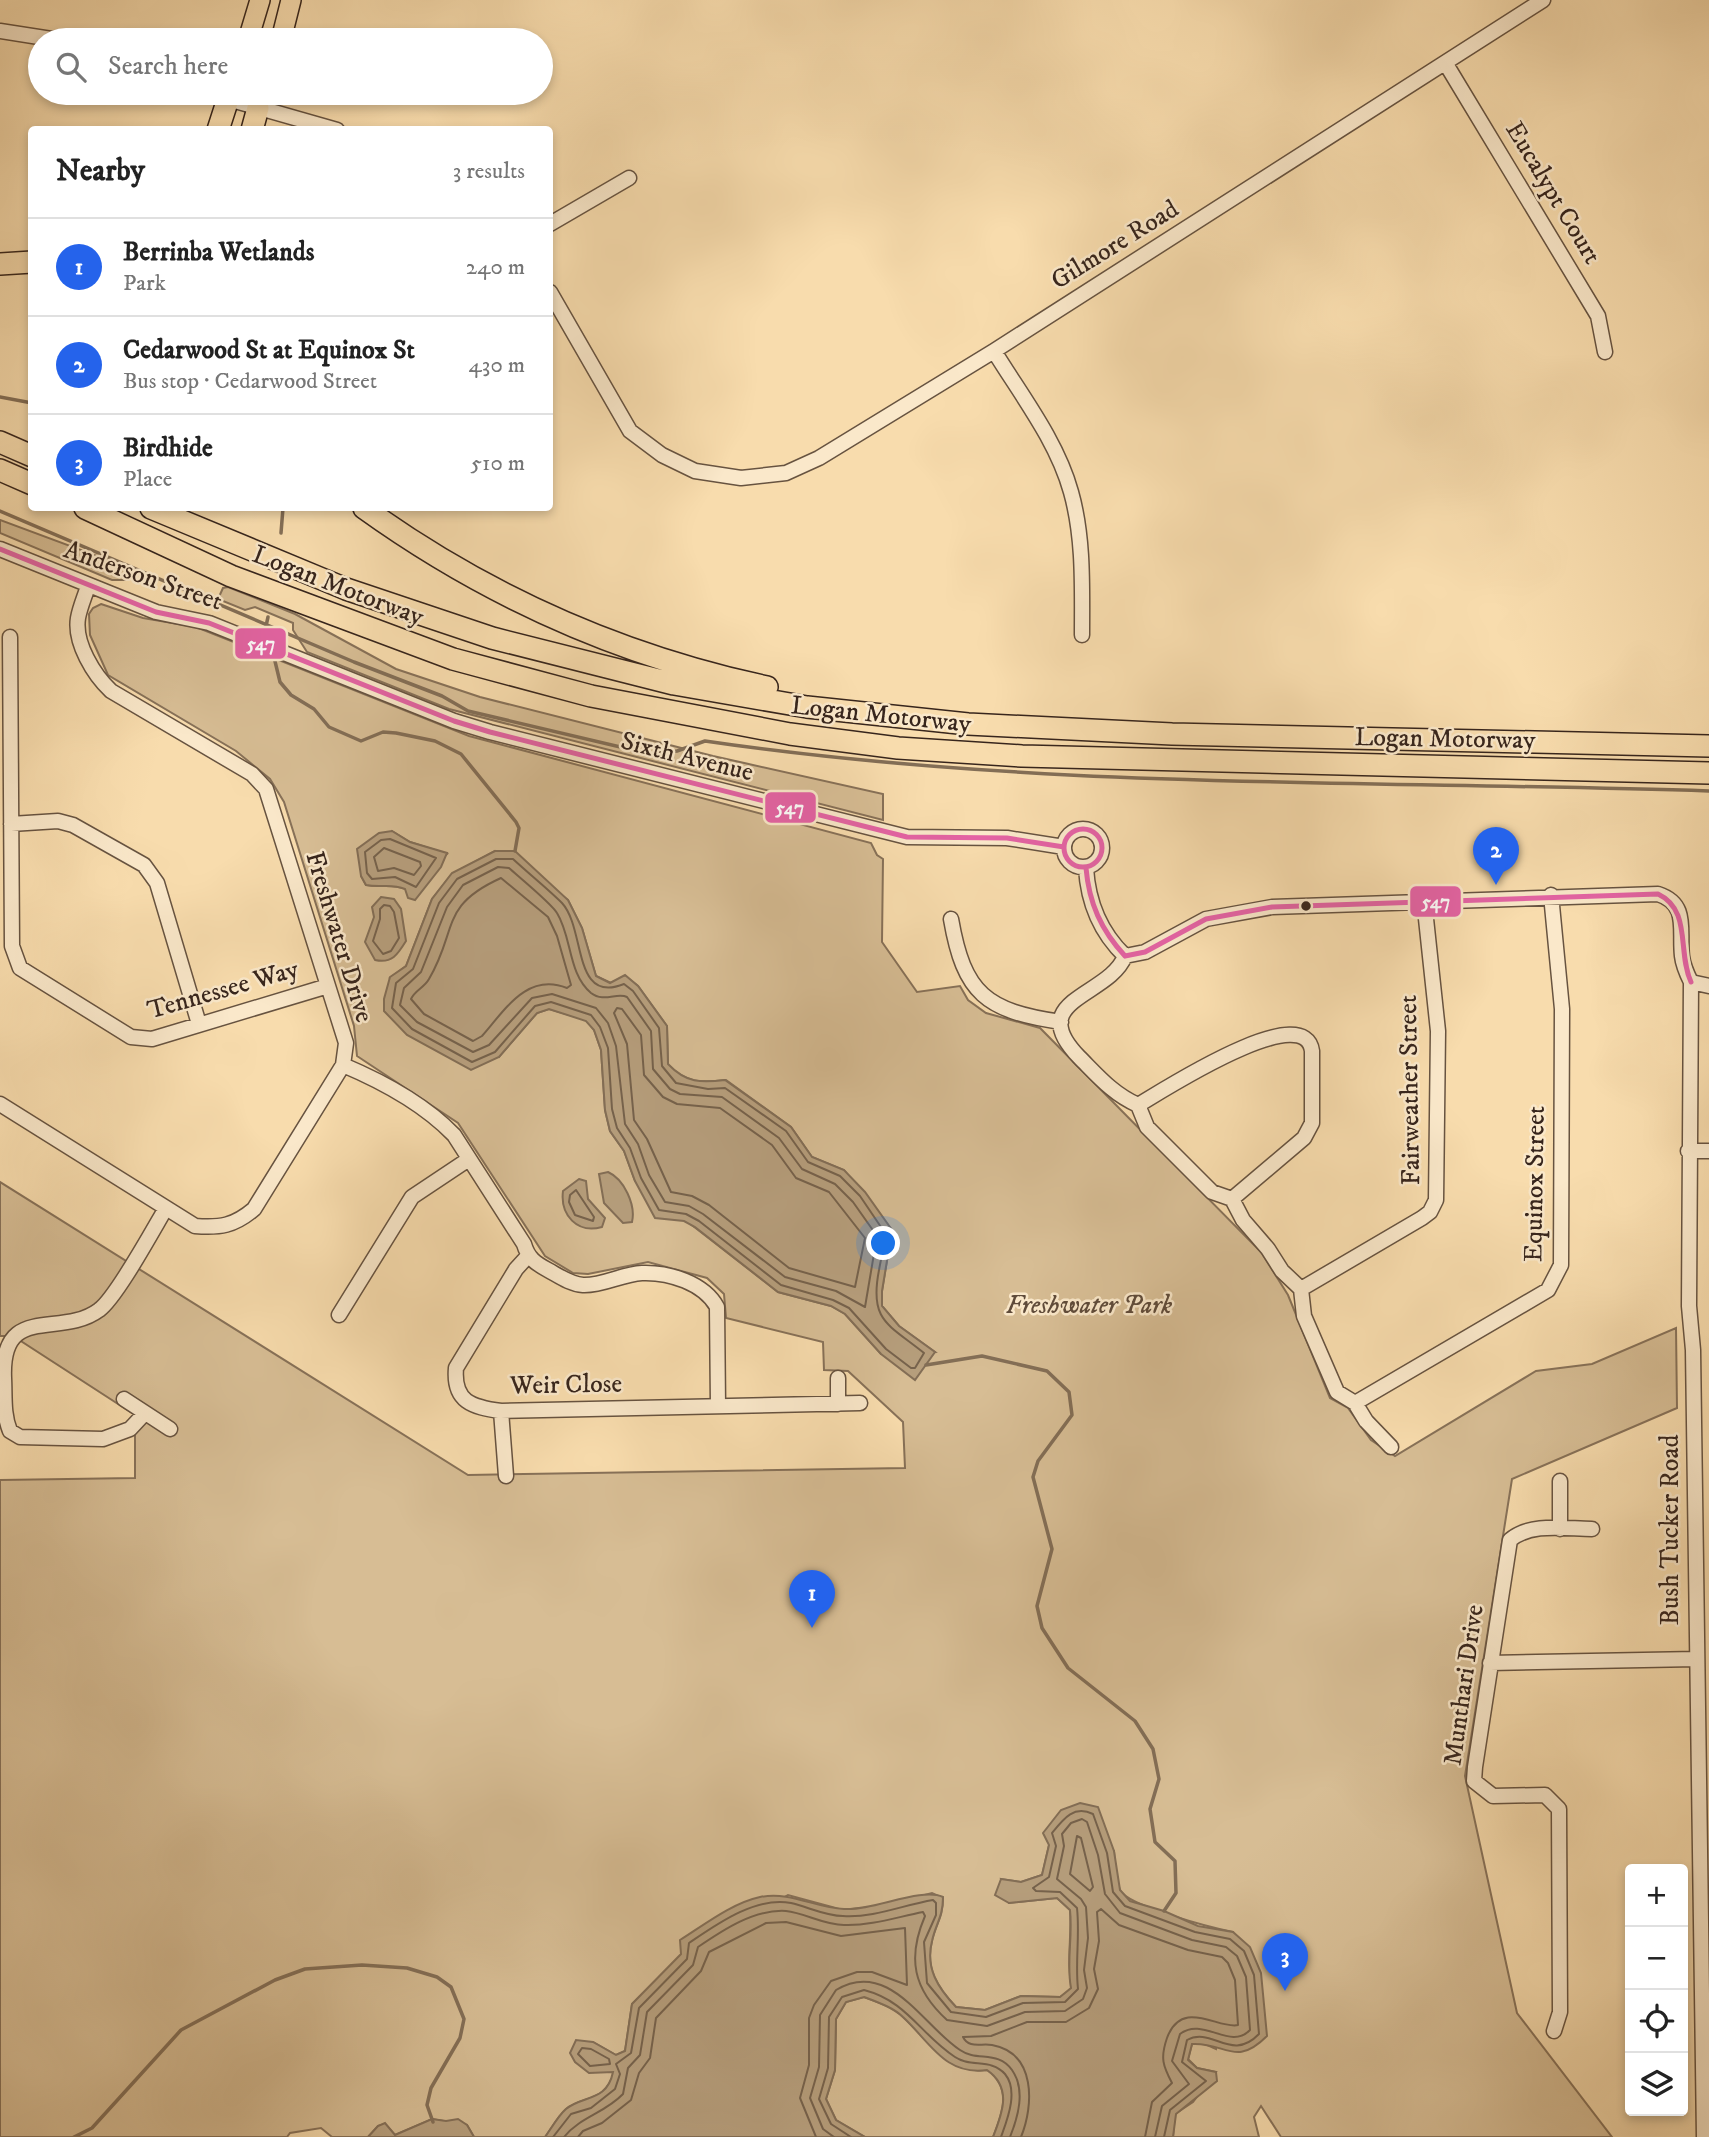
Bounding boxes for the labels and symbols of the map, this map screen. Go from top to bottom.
street label: Eucalypt Court [1498,116,1608,270]
street label: Gilmore Road [1045,193,1185,297]
street label: Anderson Street [59,533,227,619]
street label: Logan Motorway [248,538,429,634]
line badge: 547 [234,627,287,660]
text: 547 [246,633,275,656]
street label: Logan Motorway [789,689,973,741]
street label: Logan Motorway [1354,721,1536,757]
street label: Sixth Avenue [617,725,757,789]
line badge: 547 [764,791,817,824]
text: 547 [775,797,804,820]
pin: 2 [1473,827,1519,885]
street label: Freshwater Drive [297,847,381,1027]
line badge: 547 [1409,885,1462,918]
text: 547 [1421,891,1450,914]
unlabelled marker [1299,899,1313,913]
street label: Tennessee Way [144,953,303,1027]
street label: Fairweather Street [1392,994,1428,1186]
street label: Equinox Street [1517,1105,1553,1263]
your location [866,1226,900,1260]
park label: Freshwater Park [1006,1289,1172,1322]
street label: Weir Close [509,1368,622,1402]
street label: Bush Tucker Road [1654,1435,1687,1625]
pin: 1 [789,1570,835,1628]
street label: Munthari Drive [1436,1602,1492,1768]
pin: 3 [1262,1933,1308,1991]

